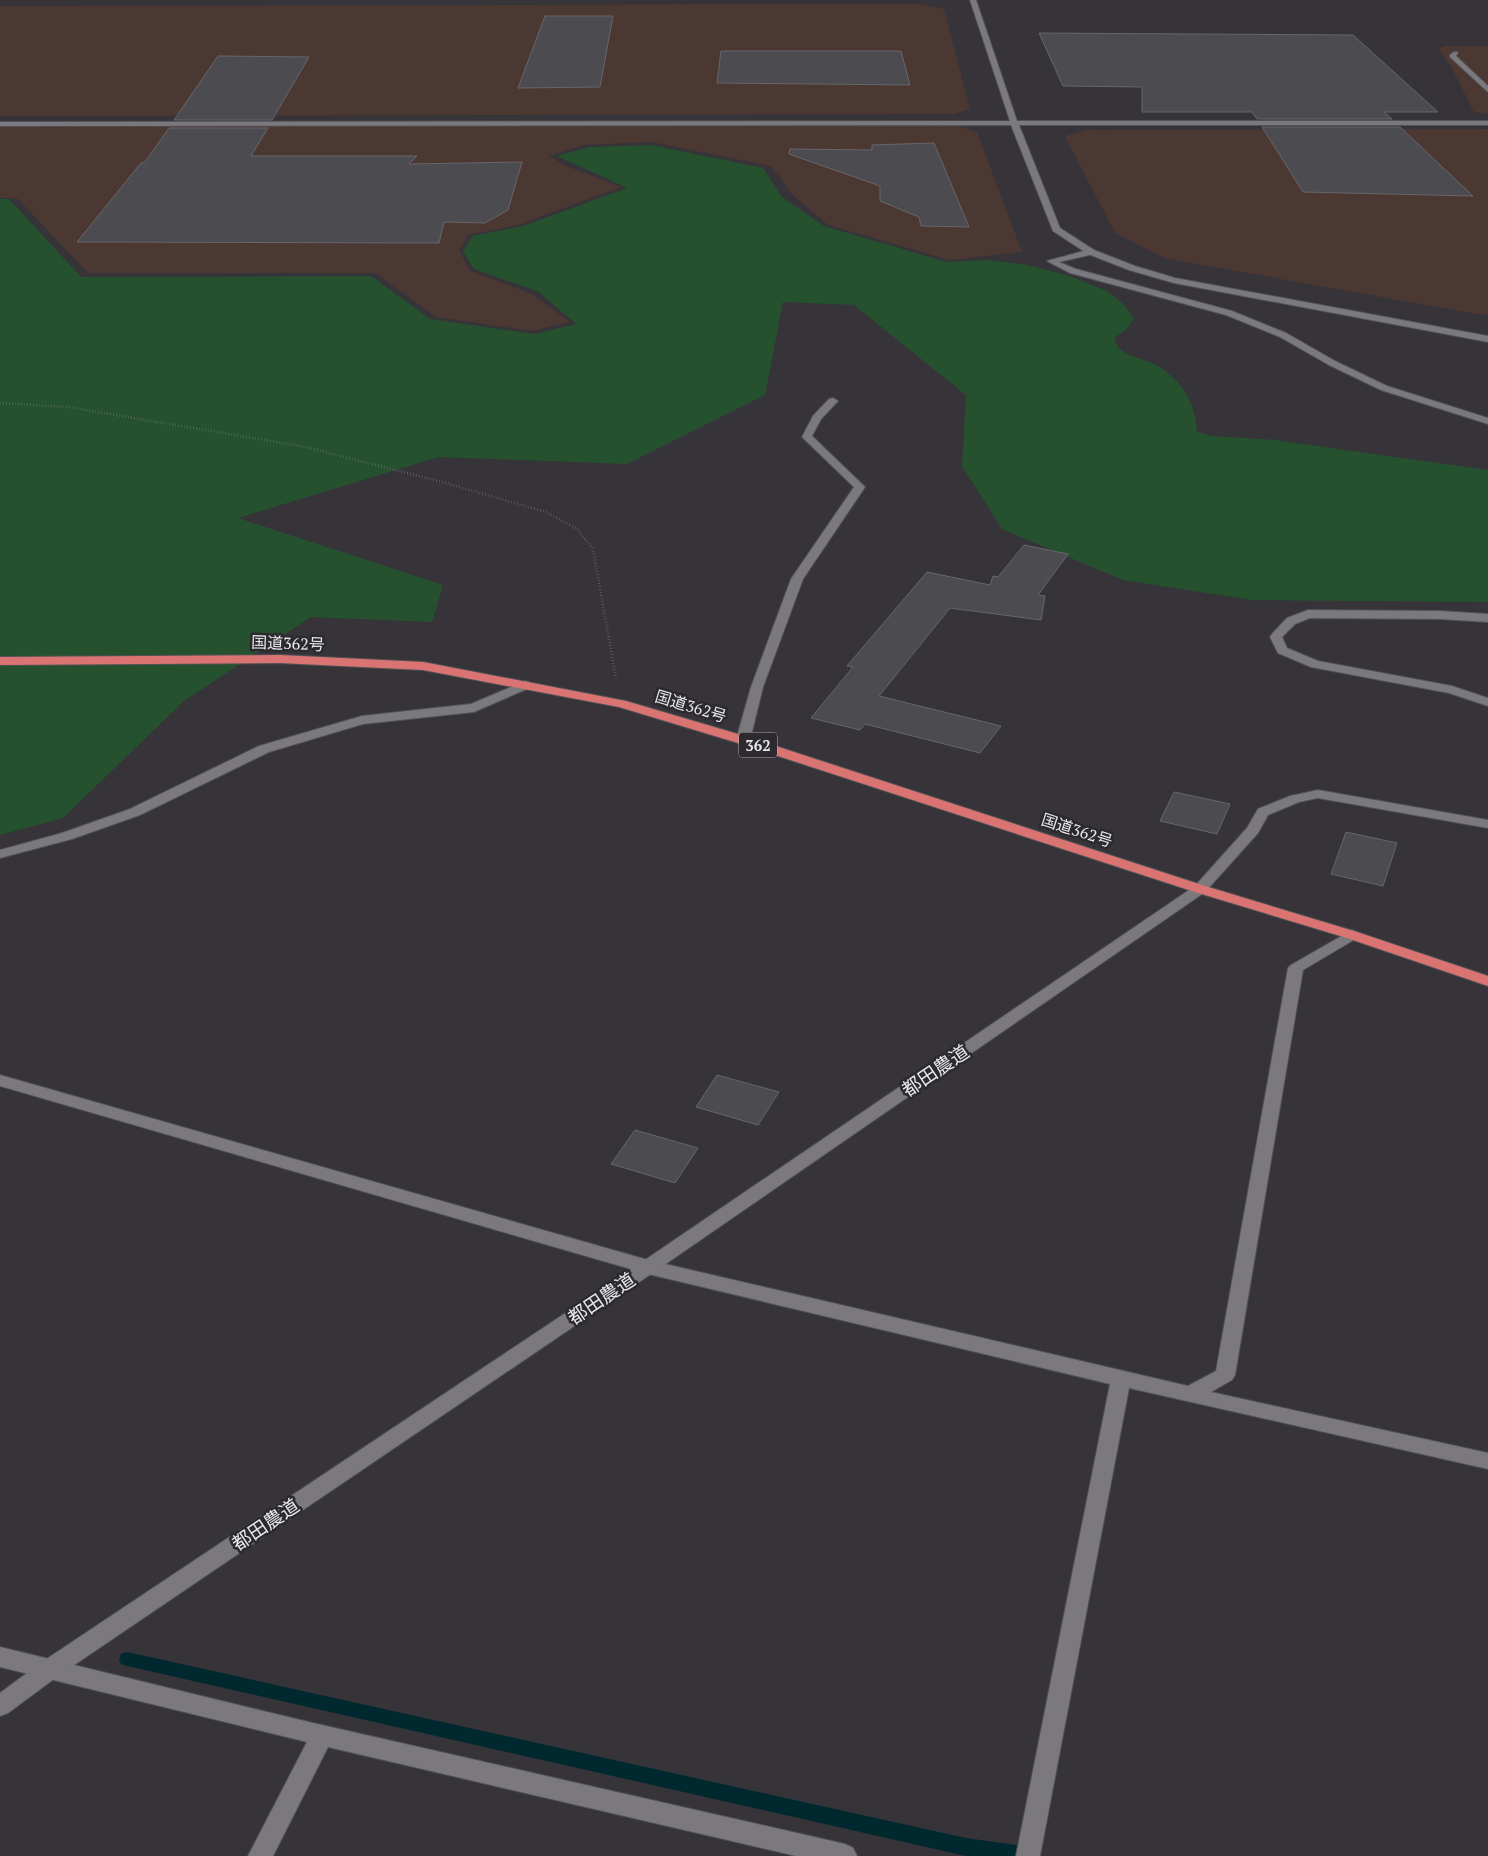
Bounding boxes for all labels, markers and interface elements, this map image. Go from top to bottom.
street label: 国道362号 [251,631,325,655]
street label: 国道362号 [653,685,729,727]
road number: 362 [739,732,777,758]
street label: 国道362号 [1039,808,1115,852]
street label: 都田農道 [897,1038,973,1102]
street label: 都田農道 [563,1266,639,1330]
street label: 都田農道 [227,1492,303,1556]

